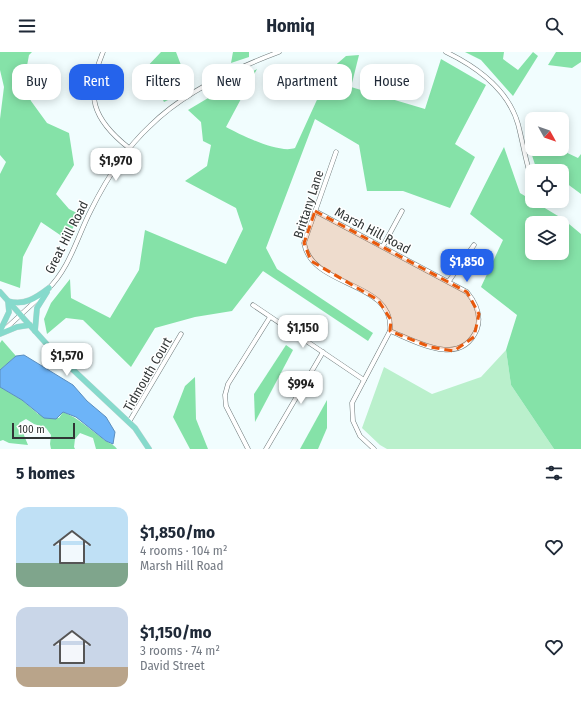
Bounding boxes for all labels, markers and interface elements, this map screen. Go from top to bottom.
icon: menu [16,15,38,37]
text: Homiq [266,15,315,37]
icon: search [543,15,565,37]
chip: Buy [12,64,61,100]
chip: Rent [69,64,124,100]
chip: Filters [132,64,194,100]
chip: New [202,64,255,100]
chip: Apartment [263,64,352,100]
chip: House [360,64,424,100]
north arrow [525,112,569,156]
map controls [525,112,569,260]
pin: $1,970 [83,148,149,182]
text: $1,970 [99,153,133,168]
button: locate [525,164,569,208]
street label: Brittany Lane [290,168,327,240]
street label: Great Hill Road [42,198,91,276]
street label: Marsh Hill Road [332,204,413,257]
button: layers [525,216,569,260]
pin: $1,850 [434,249,500,283]
text: $1,850 [450,254,484,269]
pin: $1,150 [270,315,336,349]
text: $1,150 [287,320,319,335]
street label: Tidmouth Court [120,334,175,414]
pin: $1,570 [34,343,100,377]
text: $1,570 [50,348,84,363]
pin: $994 [277,371,325,405]
text: $994 [288,376,314,391]
scale bar [12,421,75,440]
text: 100 m [18,423,45,436]
icon: filters [543,462,565,484]
text: 5 homes [16,463,75,484]
text: $1,850/mo [140,522,215,543]
icon: home [48,523,96,571]
icon: heart [543,536,565,558]
text: 4 rooms · 104 m² [140,543,227,558]
text: Marsh Hill Road [140,558,223,573]
text: $1,150/mo [140,622,212,643]
icon: home [48,623,96,671]
icon: heart [543,636,565,658]
text: 3 rooms · 74 m² [140,643,220,658]
text: David Street [140,658,205,673]

